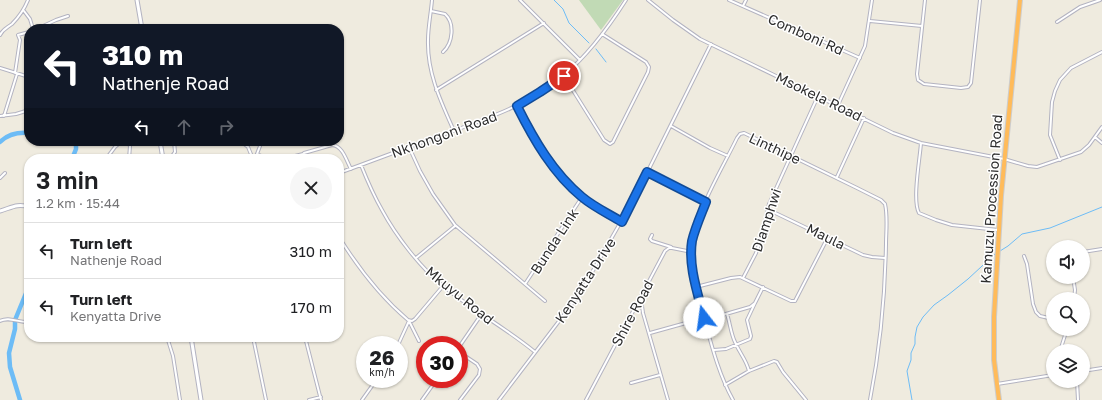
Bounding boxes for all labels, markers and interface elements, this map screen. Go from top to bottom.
street label: Comboni Rd [765,10,847,58]
text: 310 m [102,38,183,71]
icon: left [36,40,88,92]
pin [547,59,581,93]
icon: arrive [553,65,575,87]
street label: Msokela Road [773,68,865,124]
text: Nathenje Road [102,72,229,94]
street label: Nkhongoni Road [389,107,499,161]
street label: Kamuzu Procession Road [977,114,1005,284]
icon: left [131,116,153,138]
icon: ahead [173,116,195,138]
icon: right [215,116,237,138]
street label: Linthipe [747,129,803,167]
text: 3 min [36,165,99,194]
button: close [290,167,332,209]
street label: Diamphwi [748,186,784,254]
text: 1.2 km · 15:44 [36,195,120,211]
street label: Bunda Link [527,205,582,277]
street label: Maula [804,219,848,253]
text: Turn left [70,234,132,252]
street label: Kenyatta Drive [551,234,619,326]
icon: left [36,240,58,262]
map controls [1046,240,1090,388]
button: sound [1046,240,1090,284]
text: 310 m [290,242,332,260]
text: Nathenje Road [70,252,162,268]
street label: Mkuyu Road [423,262,497,328]
street label: Shire Road [607,277,657,349]
text: Turn left [70,290,132,308]
button: search [1046,292,1090,336]
icon: left [36,296,58,318]
position arrow [683,297,725,339]
text: 170 m [290,298,332,316]
text: Kenyatta Drive [70,308,161,324]
speed limit sign: 30 [416,336,468,388]
button: layers [1046,344,1090,388]
text: 26 [370,345,394,369]
text: km/h [369,366,395,378]

